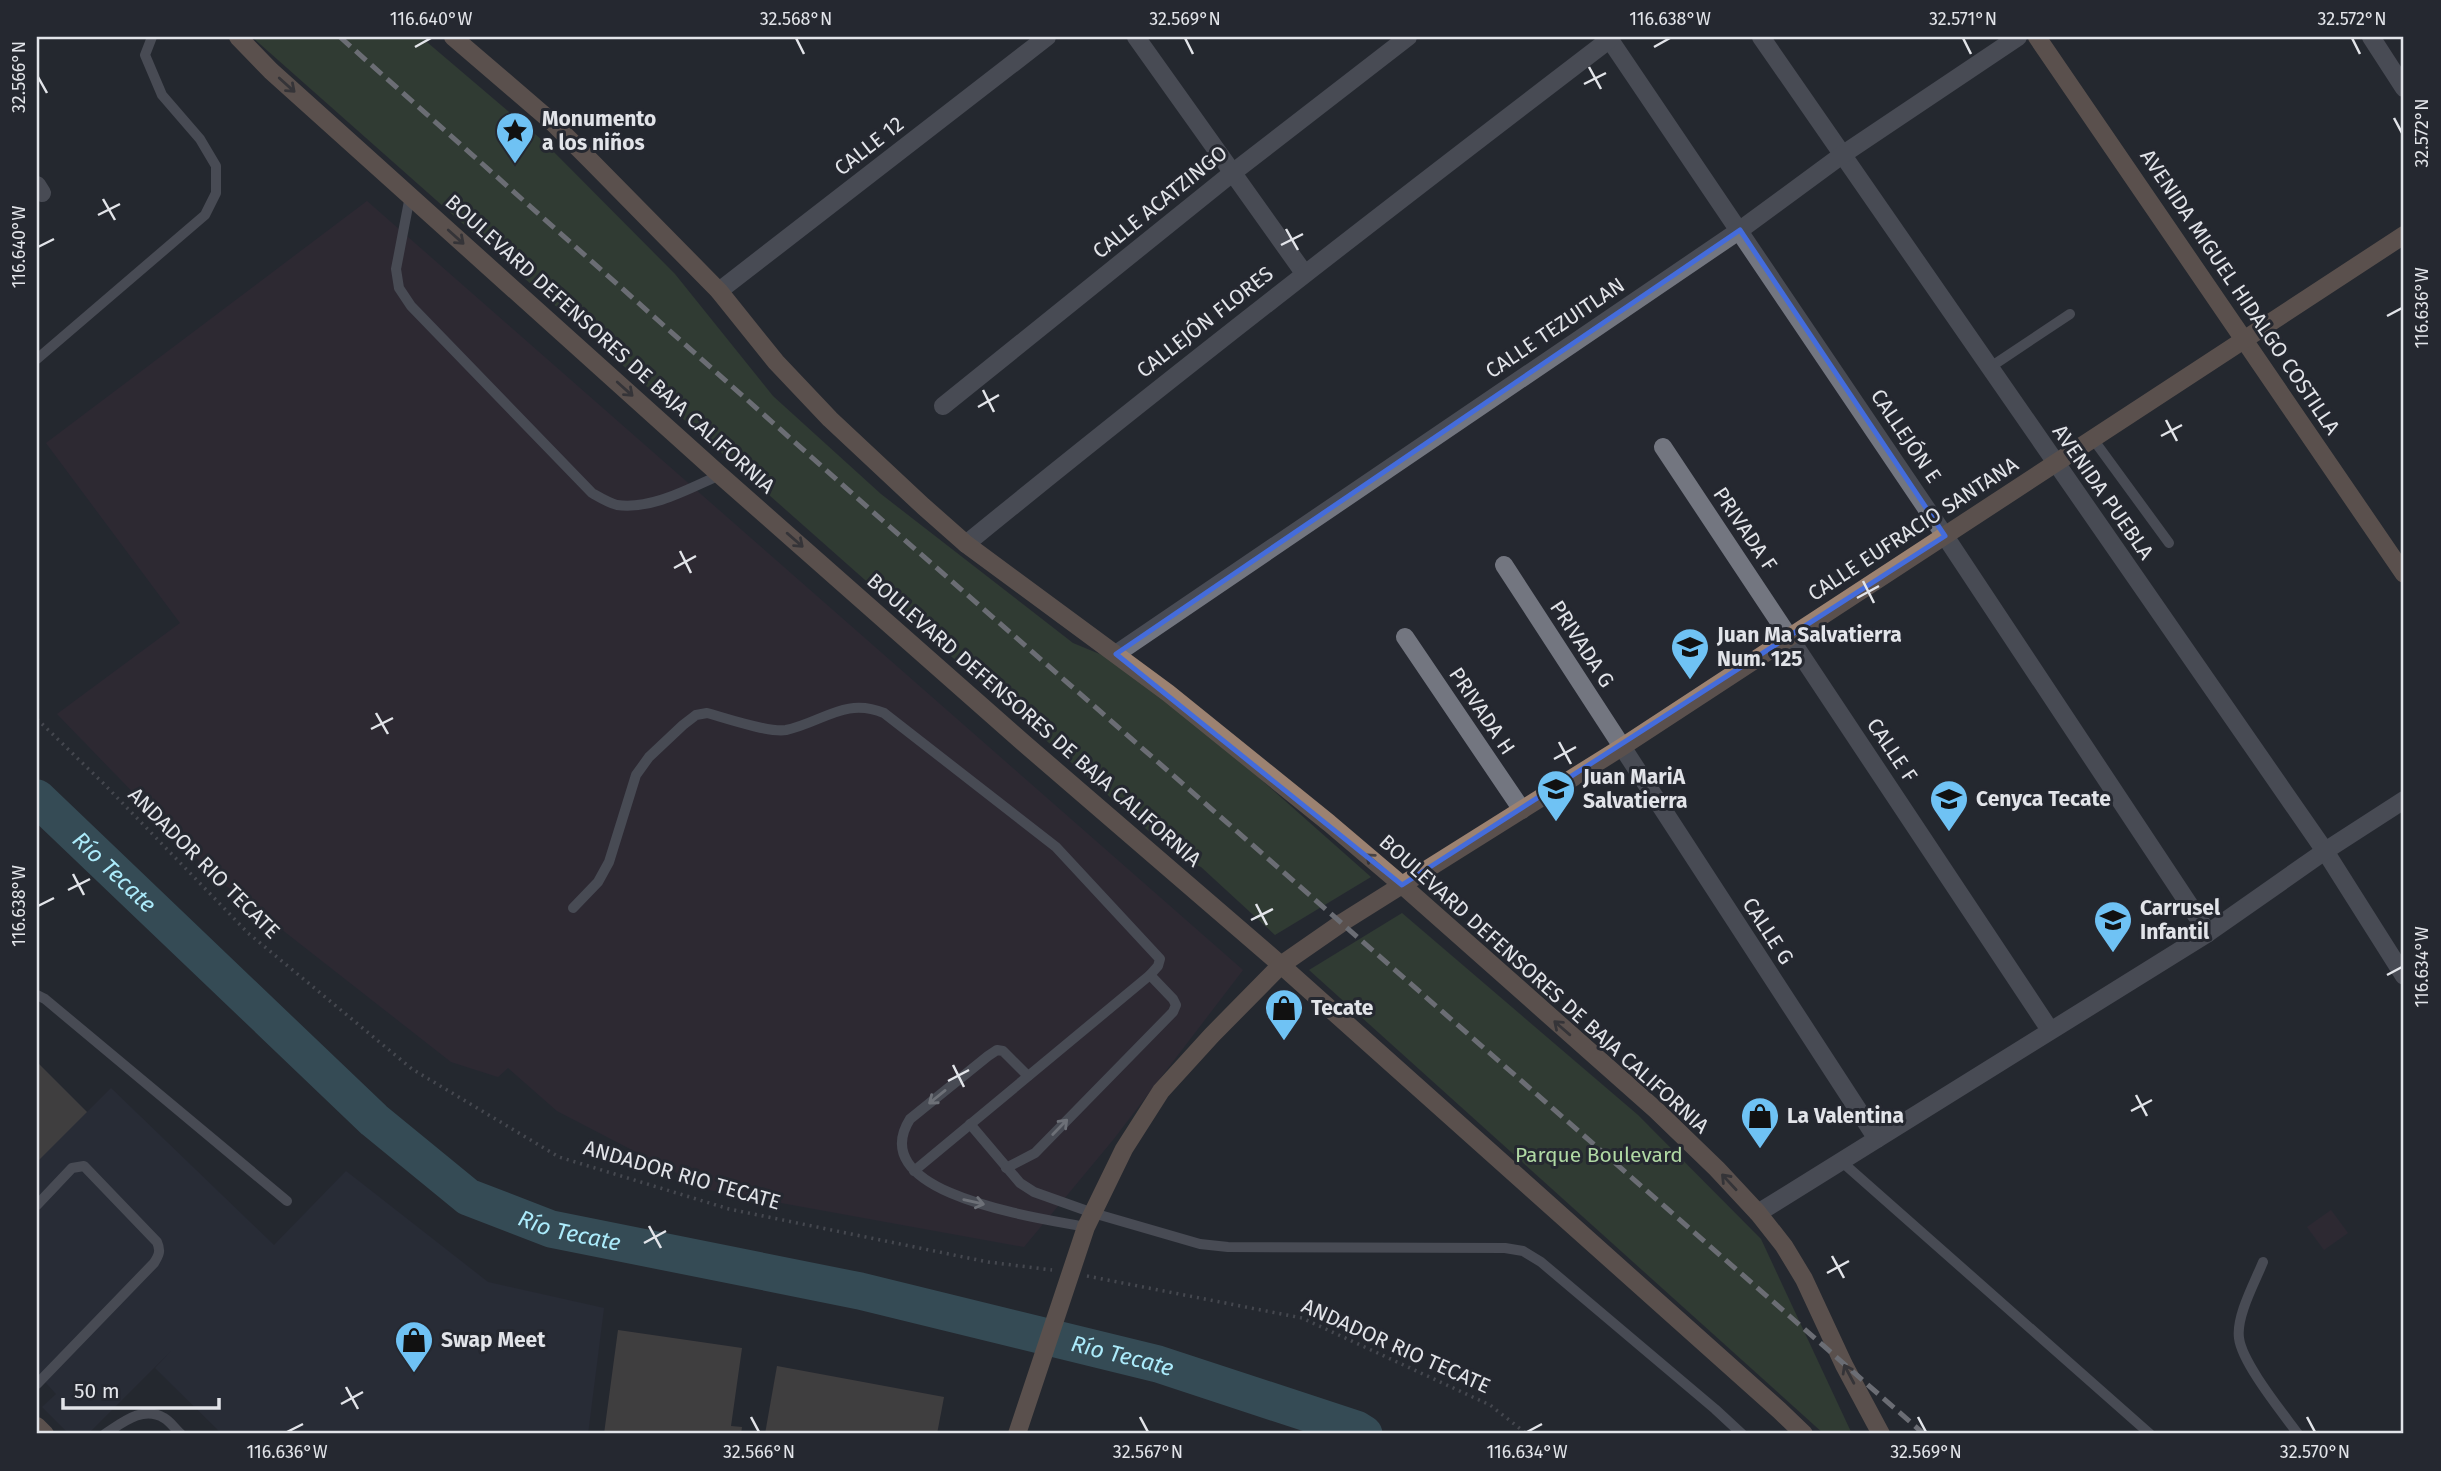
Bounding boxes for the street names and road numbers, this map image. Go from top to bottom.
street label: CALLE 12 [829,111,909,181]
street label: CALLE ACATZINGO [1087,140,1233,264]
street label: AVENIDA MIGUEL HIDALGO COSTILLA [2135,144,2345,440]
street label: BOULEVARD DEFENSORES DE BAJA CALIFORNIA [440,189,780,499]
street label: CALLEJÓN FLORES [1132,261,1278,383]
street label: CALLE TEZUITLAN [1481,272,1629,384]
street label: CALLEJÓN E [1865,384,1947,488]
street label: AVENIDA PUEBLA [2047,420,2159,564]
street label: CALLE EUFRACIO SANTANA [1803,451,2023,607]
street label: PRIVADA F [1707,482,1783,576]
street label: BOULEVARD DEFENSORES DE BAJA CALIFORNIA [861,568,1207,872]
street label: PRIVADA G [1544,596,1620,692]
street label: PRIVADA H [1443,662,1521,760]
street label: CALLE F [1861,713,1923,787]
street label: ANDADOR RIO TECATE [123,782,285,944]
street label: BOULEVARD DEFENSORES DE BAJA CALIFORNIA [1374,829,1714,1139]
street label: CALLE G [1737,893,1799,969]
street label: ANDADOR RIO TECATE [580,1134,784,1216]
street label: ANDADOR RIO TECATE [1298,1293,1494,1399]

